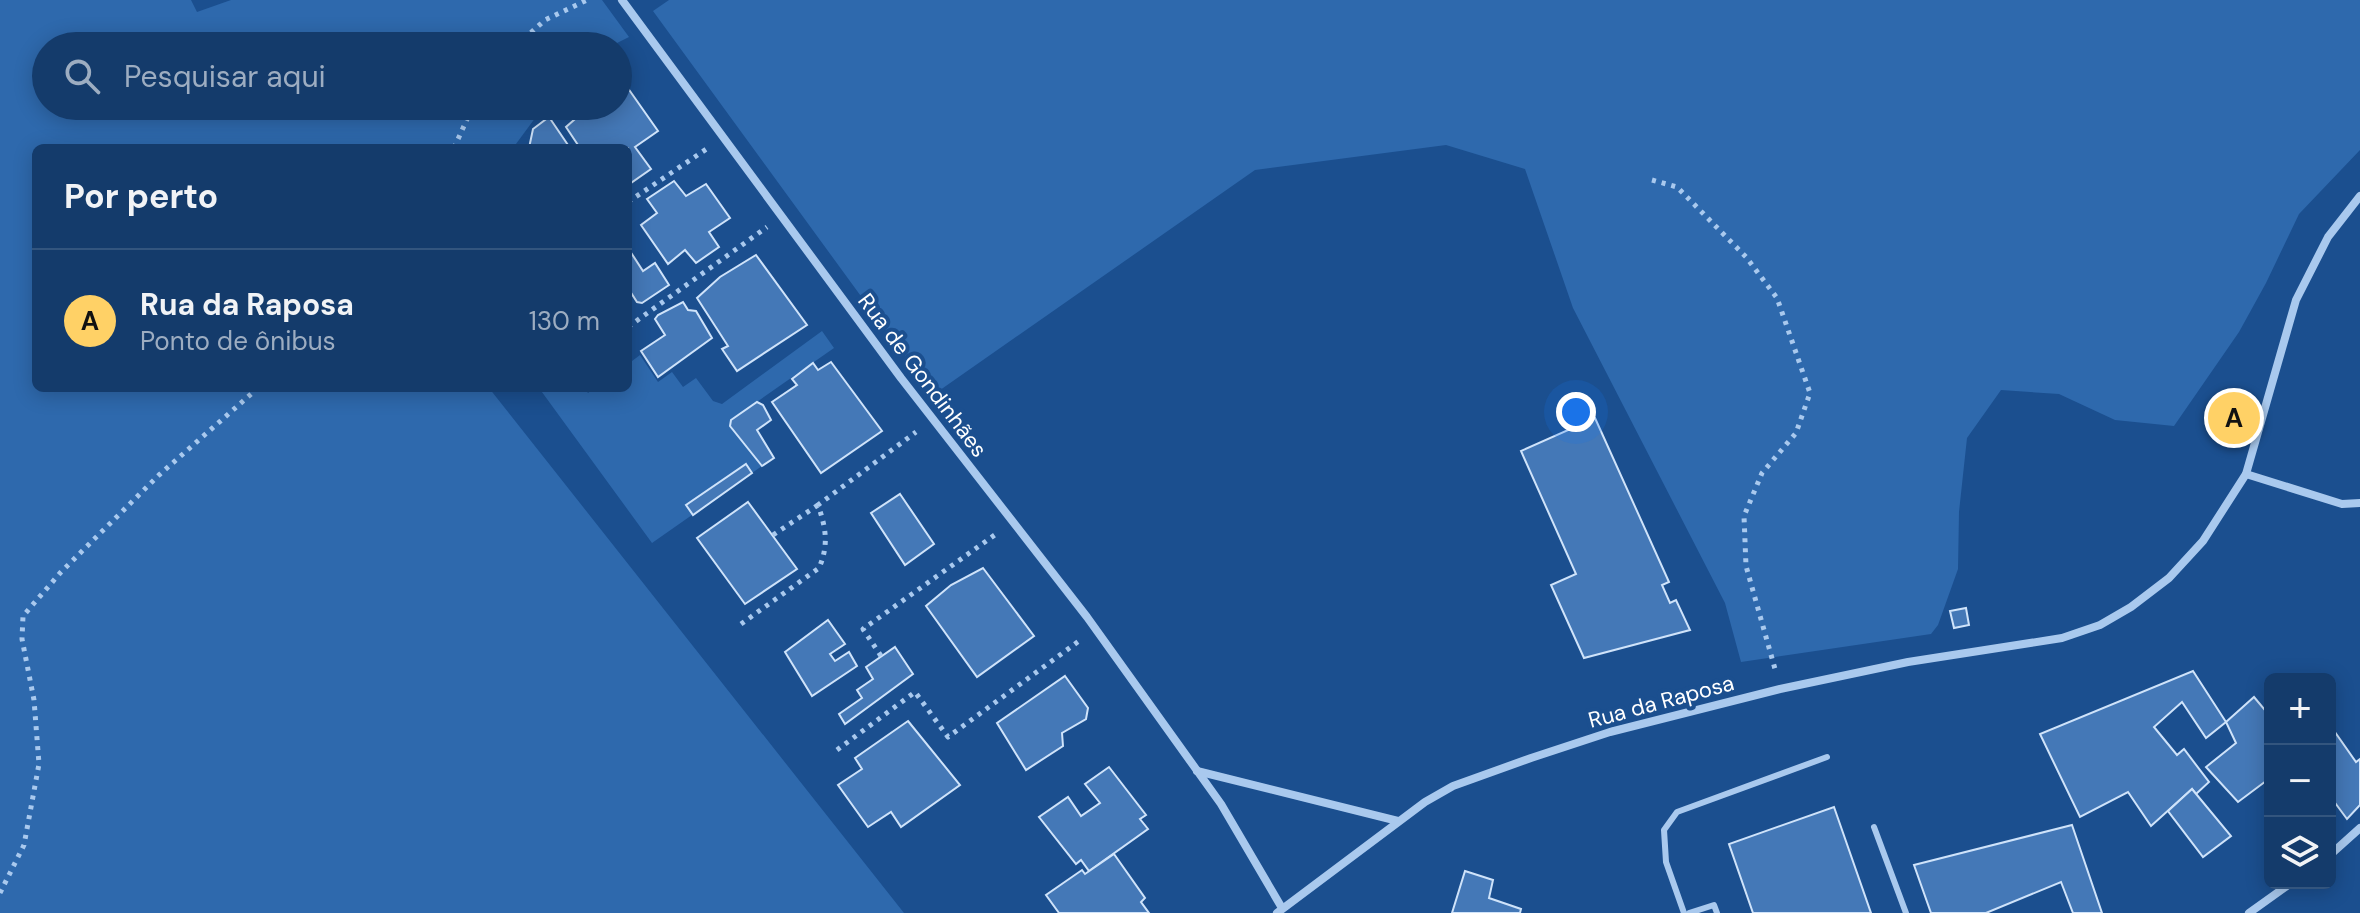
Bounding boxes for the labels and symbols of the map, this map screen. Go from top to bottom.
street label: Rua de Gondinhães [851,288,994,463]
pin: A [2208,388,2260,448]
your location [1556,392,1596,432]
street label: Rua da Raposa [1585,668,1737,735]

